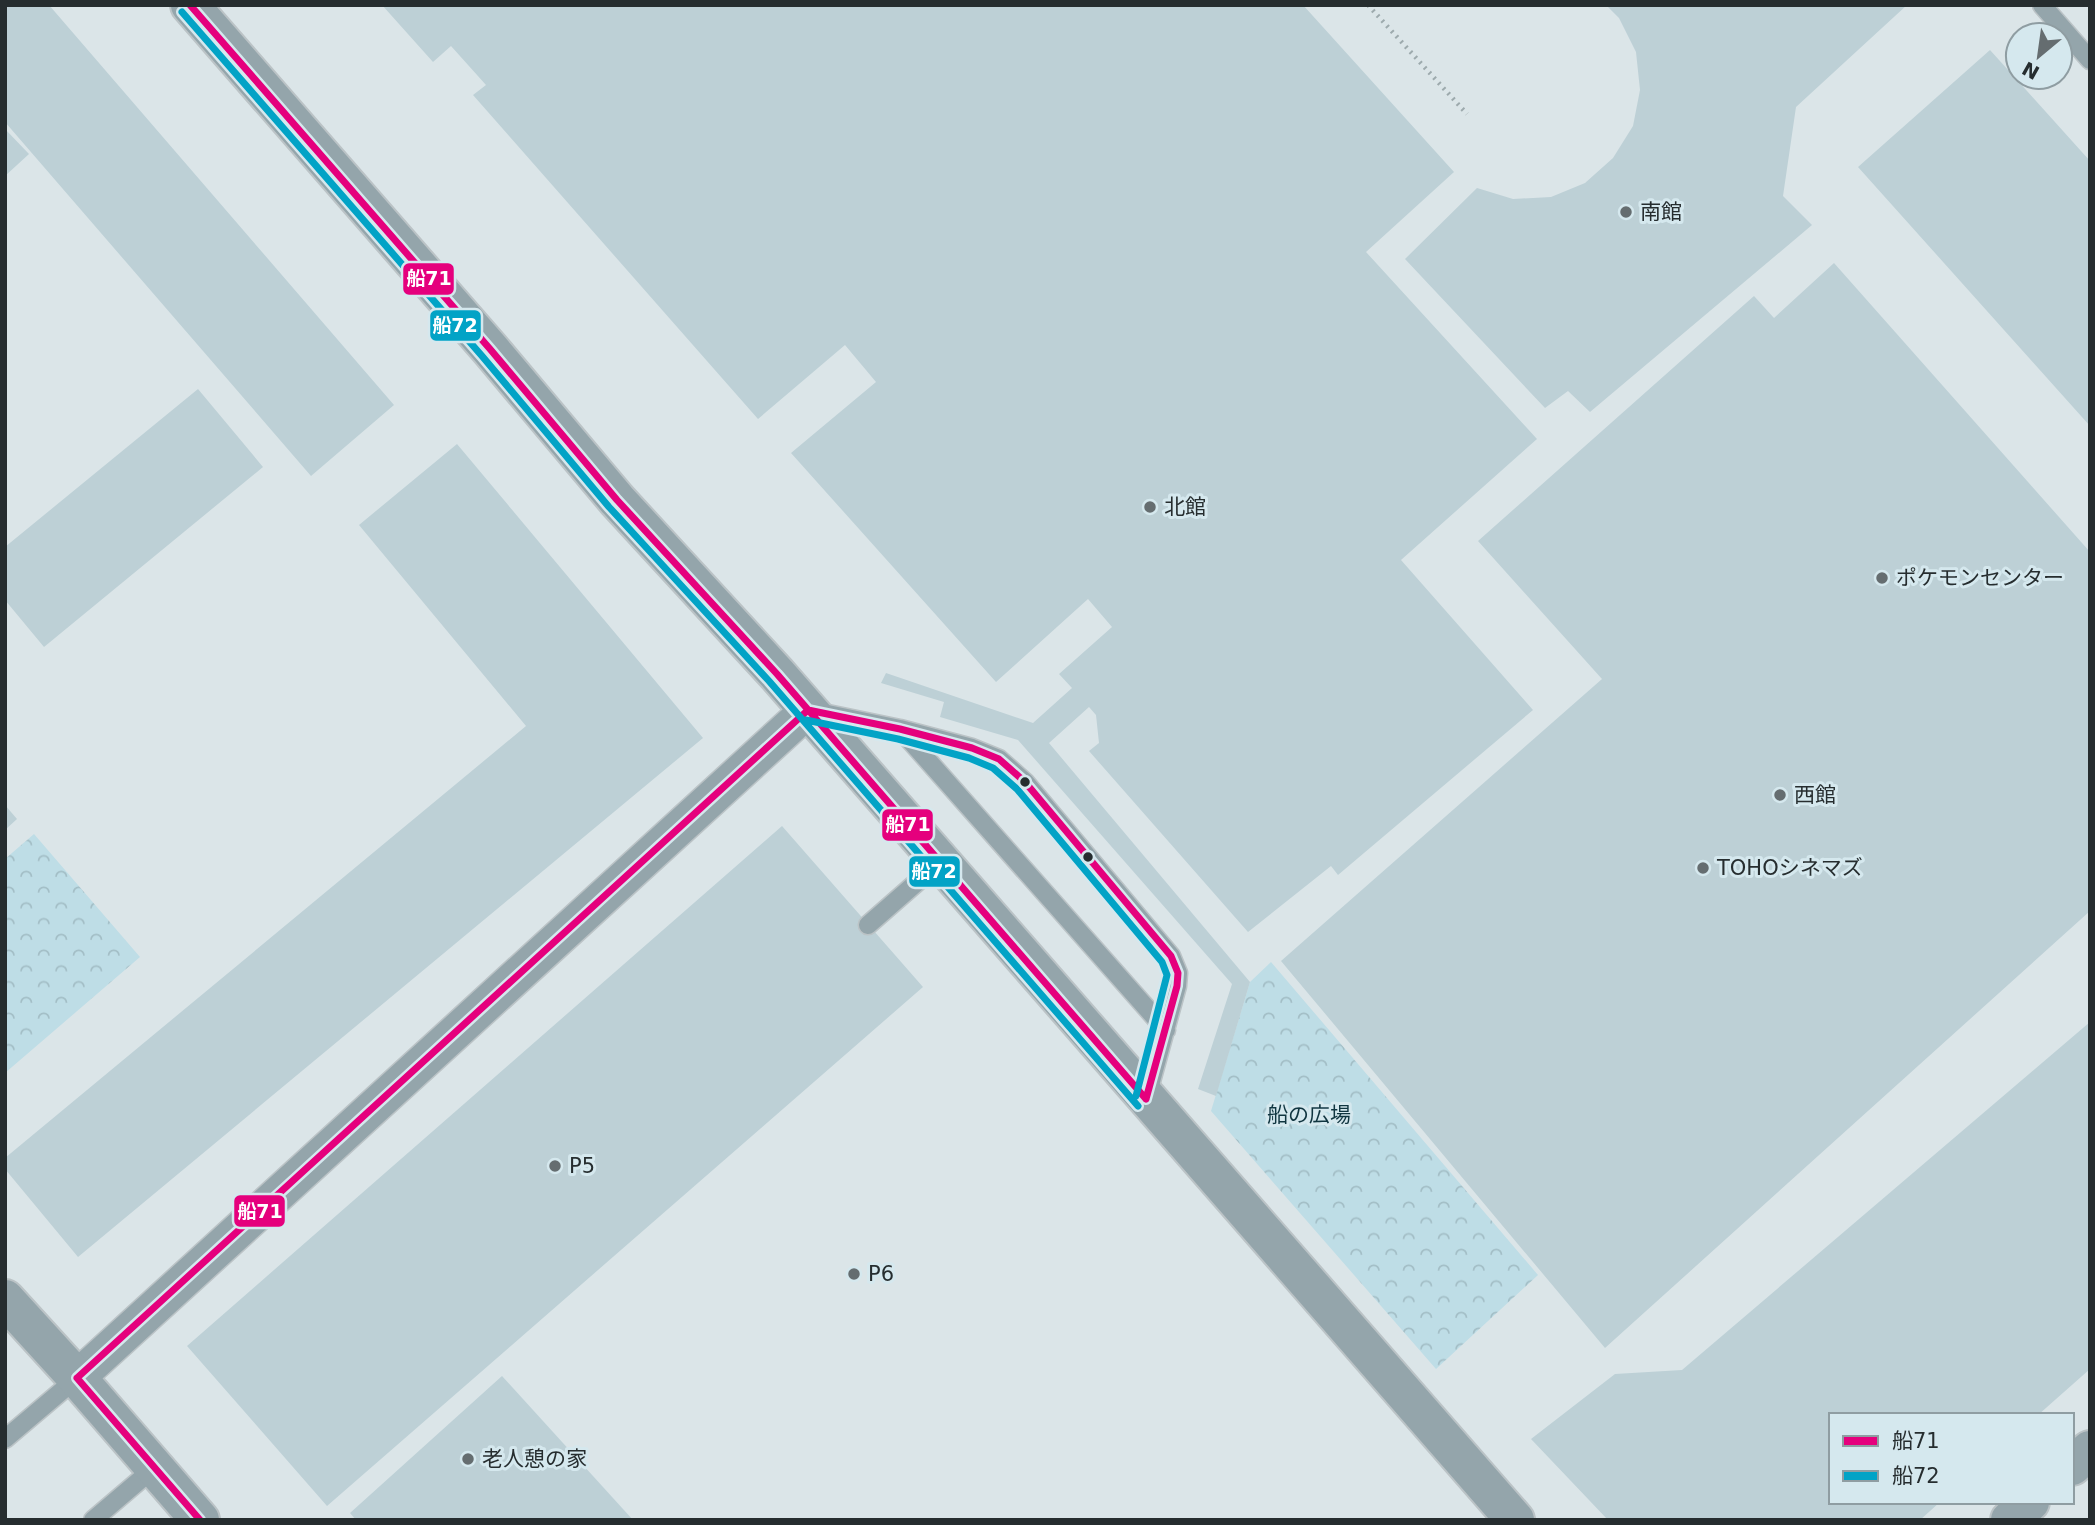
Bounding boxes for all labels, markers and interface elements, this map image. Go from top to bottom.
north arrow [2004,21,2074,91]
text: N [2018,57,2043,84]
place label: 南館 [1640,200,1682,224]
marker: 南館 [1618,204,1634,220]
line badge: 船71 [402,262,455,296]
text: 船71 [406,267,452,289]
line badge: 船72 [429,309,482,342]
text: 船72 [432,314,478,336]
place label: 北館 [1164,495,1206,519]
marker: 北館 [1142,499,1158,515]
place label: ポケモンセンター [1896,566,2064,590]
marker: ポケモンセンター [1874,570,1890,586]
unlabelled marker [1018,775,1032,789]
place label: 西館 [1794,783,1836,807]
marker: 西館 [1772,787,1788,803]
line badge: 船71 [881,808,934,842]
text: 船71 [885,813,931,835]
unlabelled marker [1081,850,1095,864]
line badge: 船72 [908,855,961,888]
place label: TOHOシネマズ [1716,856,1863,880]
text: 船72 [911,860,957,882]
marker: TOHOシネマズ [1695,860,1711,876]
park label: 船の広場 [1267,1103,1351,1127]
place label: P5 [569,1154,595,1178]
marker: P5 [547,1158,563,1174]
line badge: 船71 [233,1194,286,1228]
text: 船71 [237,1200,283,1222]
place label: P6 [868,1262,894,1286]
marker: P6 [846,1266,862,1282]
legend [1829,1413,2074,1504]
text: 船71 [1892,1429,1940,1453]
place label: 老人憩の家 [482,1447,587,1471]
marker: 老人憩の家 [460,1451,476,1467]
text: 船72 [1892,1464,1940,1488]

